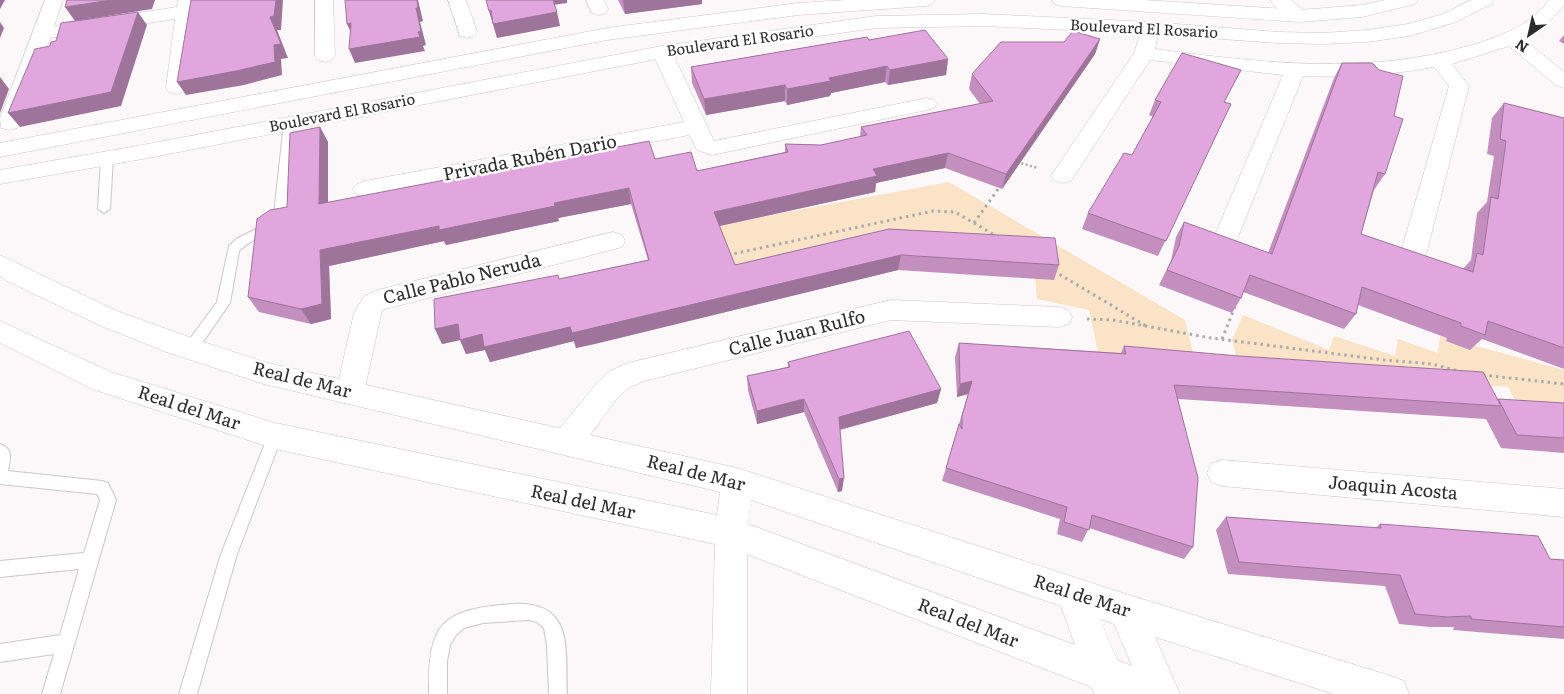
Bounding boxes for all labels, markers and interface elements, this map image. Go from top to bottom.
north arrow [1504,10,1554,60]
street label: Boulevard El Rosario [1069,12,1219,43]
street label: Boulevard El Rosario [665,18,815,61]
text: N [1511,35,1532,58]
street label: Boulevard El Rosario [267,86,417,137]
street label: Privada Rubén Dario [441,126,619,187]
street label: Calle Pablo Neruda [380,245,544,310]
street label: Calle Juan Rulfo [726,302,868,362]
street label: Real de Mar [250,353,355,404]
street label: Real del Mar [135,377,245,436]
street label: Real de Mar [644,446,749,497]
street label: Joaquin Acosta [1327,467,1459,506]
street label: Real del Mar [528,476,639,525]
street label: Real de Mar [1030,566,1135,623]
street label: Real del Mar [914,590,1024,653]

